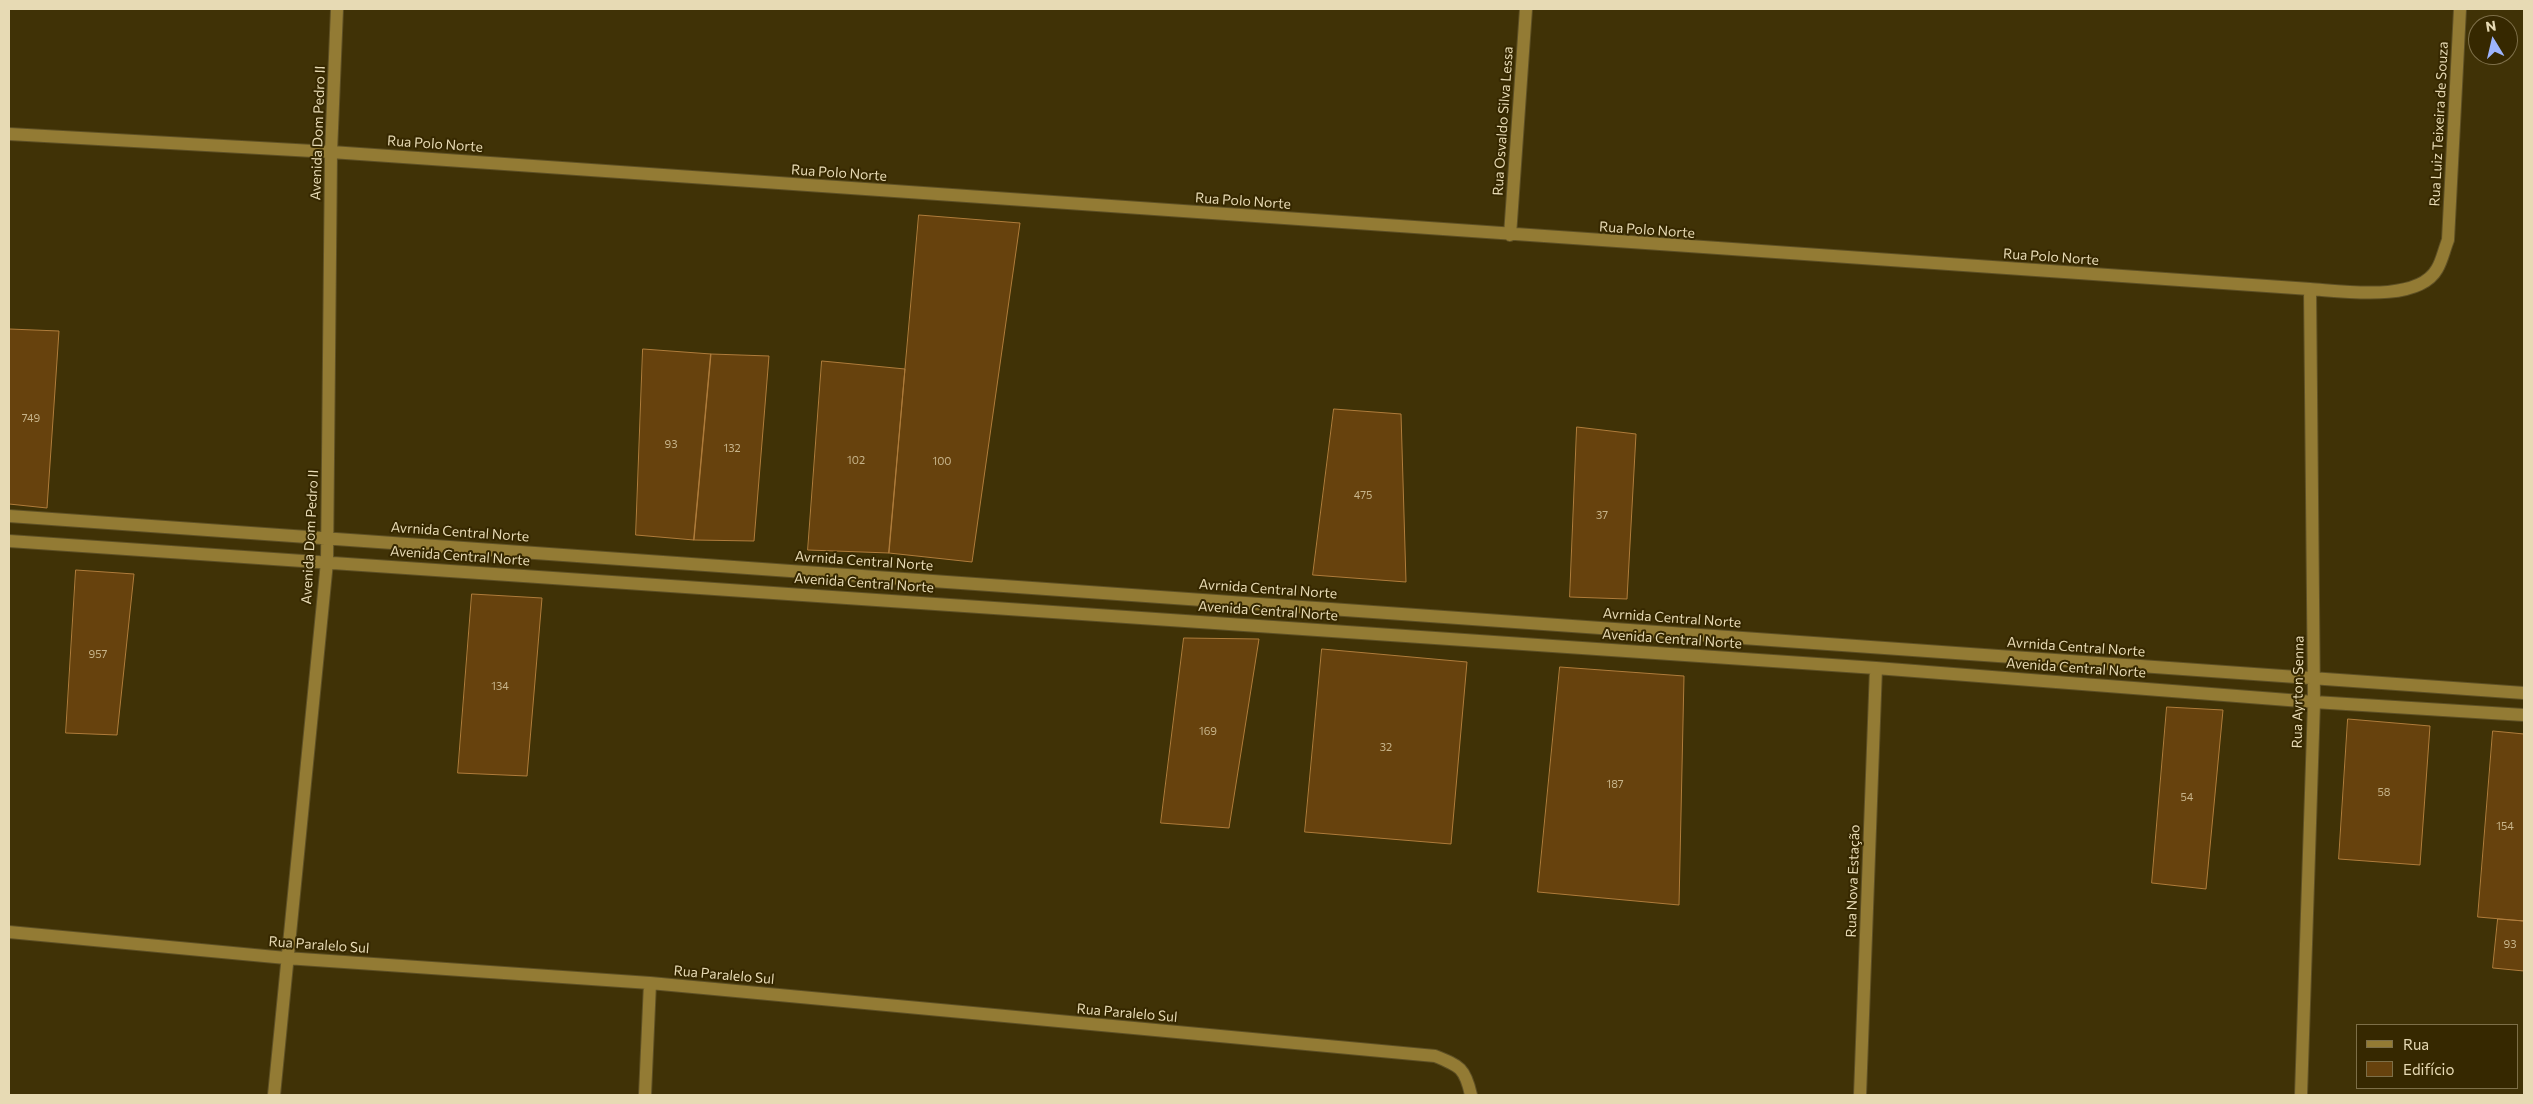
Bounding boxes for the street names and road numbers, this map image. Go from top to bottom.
street label: Rua Luiz Teixeira de Souza [2426,41,2452,207]
street label: Rua Osvaldo Silva Lessa [1489,46,1517,196]
street label: Avenida Dom Pedro II [307,65,329,201]
street label: Rua Polo Norte [386,132,484,156]
street label: Rua Polo Norte [790,161,888,185]
street label: Rua Polo Norte [1194,189,1292,213]
street label: Rua Polo Norte [1598,218,1696,242]
street label: Rua Polo Norte [2002,245,2100,269]
street label: Avenida Dom Pedro II [298,469,322,605]
street label: Avrnida Central Norte [390,519,530,545]
street label: Avenida Central Norte [389,543,531,569]
street label: Avrnida Central Norte [794,548,934,574]
street label: Avenida Central Norte [793,570,935,596]
street label: Avrnida Central Norte [1198,576,1338,602]
street label: Avenida Central Norte [1197,598,1339,624]
street label: Avrnida Central Norte [1602,605,1742,631]
street label: Avenida Central Norte [1601,626,1743,652]
street label: Avrnida Central Norte [2006,634,2146,660]
street label: Rua Ayrton Senna [2289,635,2307,749]
street label: Avenida Central Norte [2005,655,2147,681]
street label: Rua Nova Estação [1843,824,1863,938]
street label: Rua Paralelo Sul [268,933,370,957]
street label: Rua Paralelo Sul [673,962,775,988]
street label: Rua Paralelo Sul [1076,1000,1178,1026]

